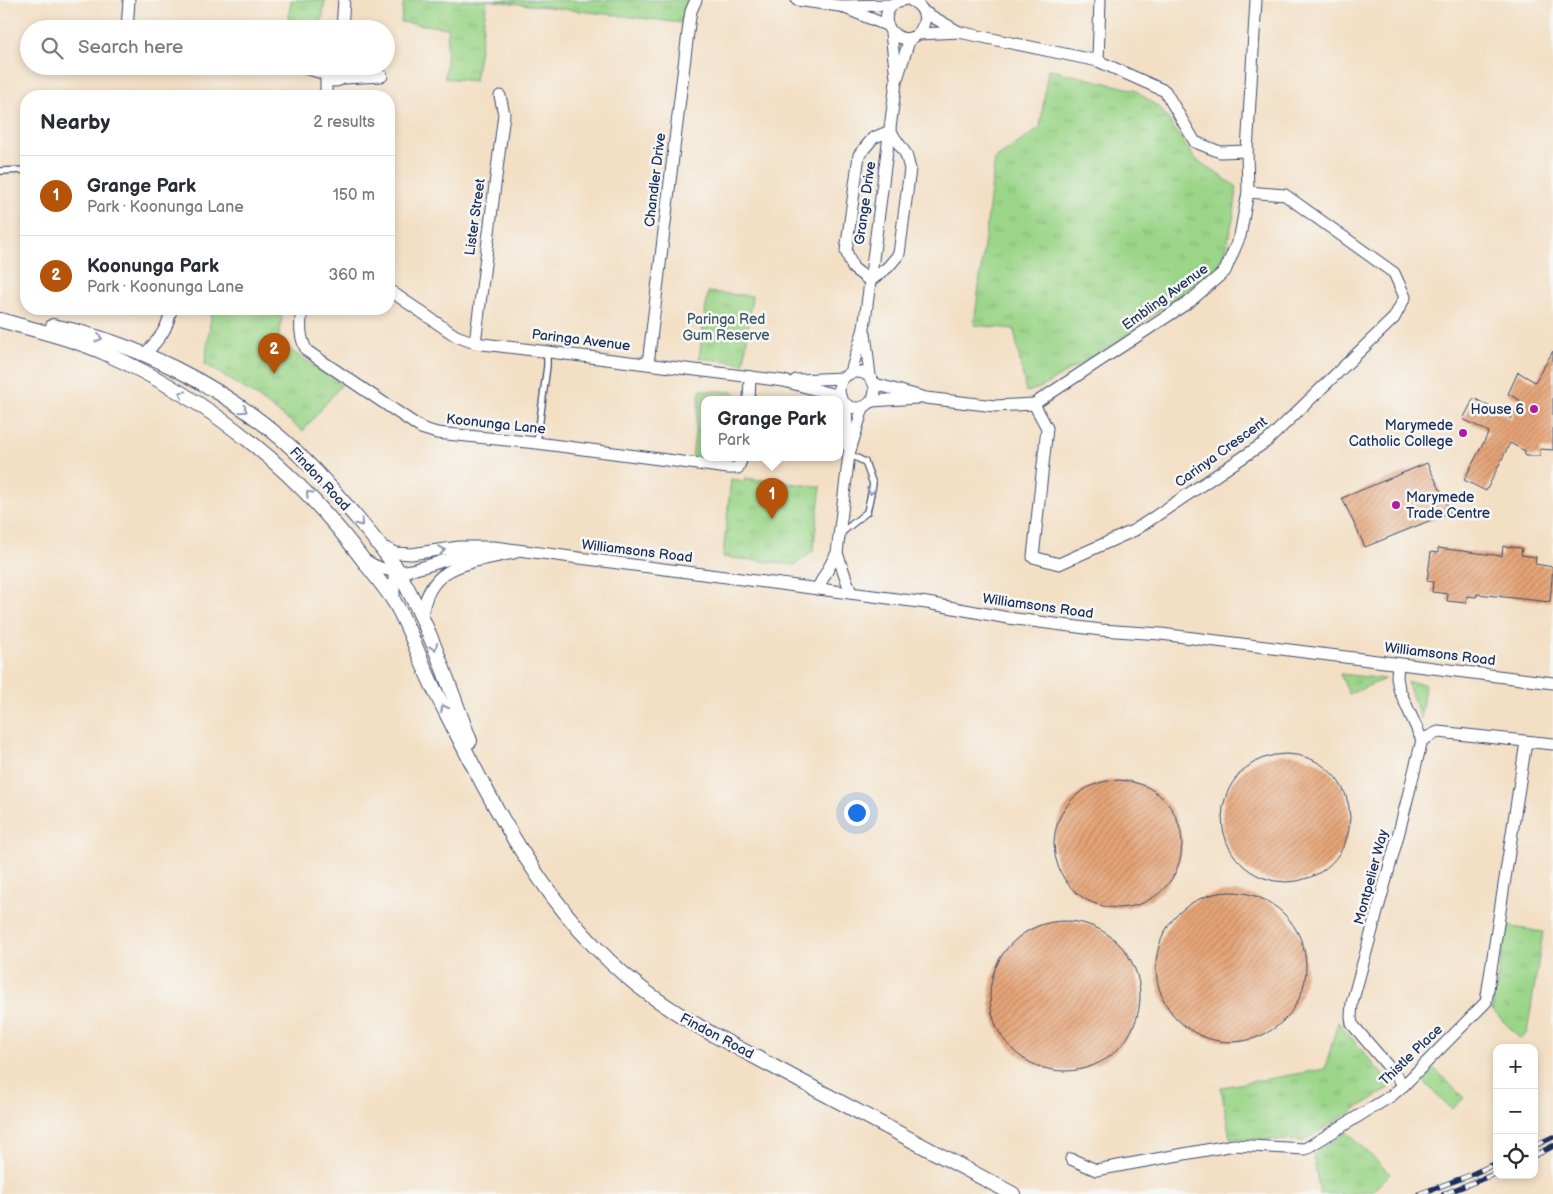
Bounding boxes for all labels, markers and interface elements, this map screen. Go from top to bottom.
search box [20,20,395,75]
icon: search [38,34,66,62]
text: Search here [78,36,183,59]
text: Nearby [40,110,110,135]
text: 2 results [313,113,375,132]
street label: Chandler Drive [641,132,669,228]
street label: Grange Drive [851,160,879,246]
text: Grange Park [87,175,196,198]
street label: Lister Street [461,177,489,257]
text: 1 [53,186,59,205]
text: 150 m [333,186,375,205]
text: Park · Koonunga Lane [87,198,244,217]
text: Koonunga Park [87,255,219,278]
street label: Embling Avenue [1119,260,1211,334]
text: 2 [51,266,61,285]
text: 360 m [328,266,375,285]
text: Park · Koonunga Lane [87,278,244,297]
park label: Paringa Red Gum Reserve [682,311,770,344]
street label: Paringa Avenue [531,326,631,354]
one-way arrow [94,332,103,342]
pin: 2 [258,333,290,374]
one-way arrow [178,390,187,400]
popup [701,396,843,461]
place label: House 6 [1471,401,1524,418]
marker: House 6 [1528,403,1540,415]
one-way arrow [238,404,248,413]
text: Grange Park [718,408,826,431]
street label: Koonunga Lane [445,410,547,438]
street label: Carinya Crescent [1172,412,1271,491]
place label: Marymede Catholic College [1349,417,1453,450]
marker: Marymede Catholic College [1457,427,1469,439]
text: Park [718,431,750,450]
street label: Findon Road [286,444,354,514]
pin: 1 [756,478,788,519]
one-way arrow [866,487,876,496]
place label: Marymede Trade Centre [1406,489,1490,522]
one-way arrow [306,491,315,500]
marker: Marymede Trade Centre [1390,499,1402,511]
one-way arrow [354,517,363,526]
street label: Williamsons Road [581,536,693,566]
one-way arrow [438,545,446,556]
street label: Williamsons Road [981,590,1095,622]
street label: Williamsons Road [1384,639,1496,669]
one-way arrow [428,643,438,651]
one-way arrow [440,704,450,713]
your location [844,800,870,826]
street label: Montpelier Way [1350,827,1392,926]
street label: Findon Road [677,1009,757,1063]
street label: Thistle Place [1376,1021,1446,1089]
map controls [1493,1044,1538,1179]
button: + [1493,1044,1538,1089]
button: − [1493,1089,1538,1134]
button: locate [1493,1134,1538,1179]

